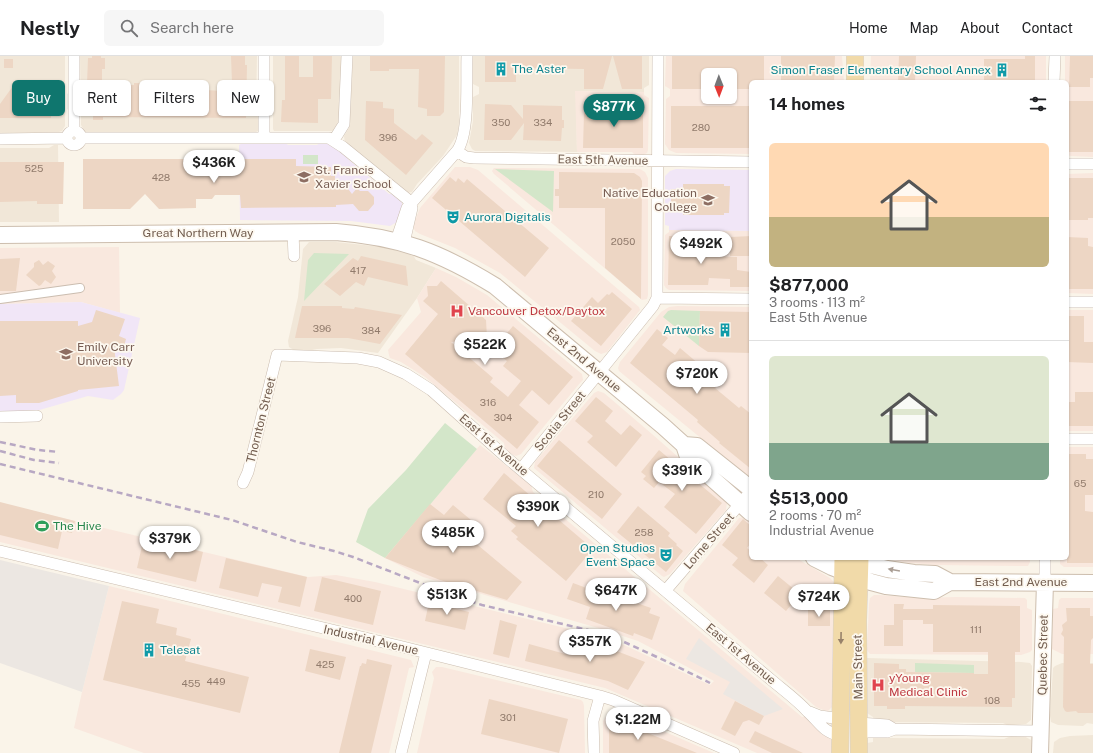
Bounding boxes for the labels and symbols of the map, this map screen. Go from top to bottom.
building icon: The Aster [493,61,509,77]
place label: The Aster [512,62,566,76]
building icon: Simon Fraser Elementary School Annex [994,62,1010,78]
place label: Simon Fraser Elementary School Annex [771,63,991,77]
north arrow [701,68,737,104]
pin: $877K [586,94,642,128]
house number: 350 [492,116,510,128]
house number: 334 [534,116,552,128]
house number: 280 [692,121,710,133]
house number: 396 [379,131,397,143]
pin: $436K [186,150,242,184]
street label: East 5th Avenue [557,152,649,168]
house number: 525 [25,162,43,174]
place label: St. Francis Xavier School [315,163,392,191]
school or university icon: St. Francis Xavier School [296,169,312,185]
house number: 428 [152,171,170,183]
place label: Native Education College [603,186,697,214]
school or university icon: Native Education College [700,192,716,208]
theatre icon: Aurora Digitalis [445,209,461,225]
place label: Aurora Digitalis [464,210,550,224]
street label: Great Northern Way [143,226,254,240]
pin: $492K [673,231,729,265]
house number: 2050 [611,235,635,247]
house number: 417 [350,264,366,276]
hospital icon: Vancouver Detox/Daytox [449,303,465,319]
place label: Vancouver Detox/Daytox [468,304,605,318]
house number: 396 [313,322,331,334]
building icon: Artworks [717,322,733,338]
place label: Artworks [663,323,714,337]
house number: 384 [362,324,380,336]
street label: East 2nd Avenue [544,325,624,395]
pin: $522K [457,332,513,366]
place label: Emily Carr University [77,340,135,368]
school or university icon: Emily Carr University [58,346,74,362]
pin: $720K [669,361,725,395]
street label: Thornton Street [244,375,279,465]
street label: Scotia Street [532,388,589,454]
house number: 316 [480,396,496,408]
street label: East 1st Avenue [457,411,532,479]
house number: 304 [494,411,512,423]
pin: $391K [654,458,710,492]
house number: 65 [1074,477,1086,489]
house number: 210 [588,488,604,500]
pin: $390K [510,494,566,528]
street label: Lorne Street [681,510,737,572]
sports icon: The Hive [34,518,50,534]
place label: The Hive [53,519,102,533]
pin: $485K [425,520,481,554]
pin: $379K [142,526,198,560]
house number: 258 [635,526,653,538]
place label: Open Studios Event Space [580,541,655,569]
theatre icon: Open Studios Event Space [658,547,674,563]
one-way arrow [888,567,900,573]
street label: East 2nd Avenue [975,575,1068,589]
pin: $647K [588,578,644,612]
pin: $513K [419,582,475,616]
pin: $724K [791,584,847,618]
house number: 400 [344,592,362,604]
street label: Quebec Street [1035,614,1051,696]
street label: East 1st Avenue [703,621,779,687]
street label: Industrial Avenue [322,622,420,658]
house number: 111 [970,623,982,635]
pin: $357K [562,629,618,663]
one-way arrow [838,632,844,645]
street label: Main Street [850,634,866,700]
building icon: Telesat [141,642,157,658]
place label: Telesat [160,643,201,657]
house number: 425 [316,658,334,670]
place label: yYoung Medical Clinic [889,671,967,699]
house number: 449 [207,675,225,687]
house number: 455 [181,677,201,689]
hospital icon: yYoung Medical Clinic [870,677,886,693]
house number: 108 [984,694,1000,706]
pin: $1.22M [605,707,671,741]
house number: 301 [500,711,516,723]

